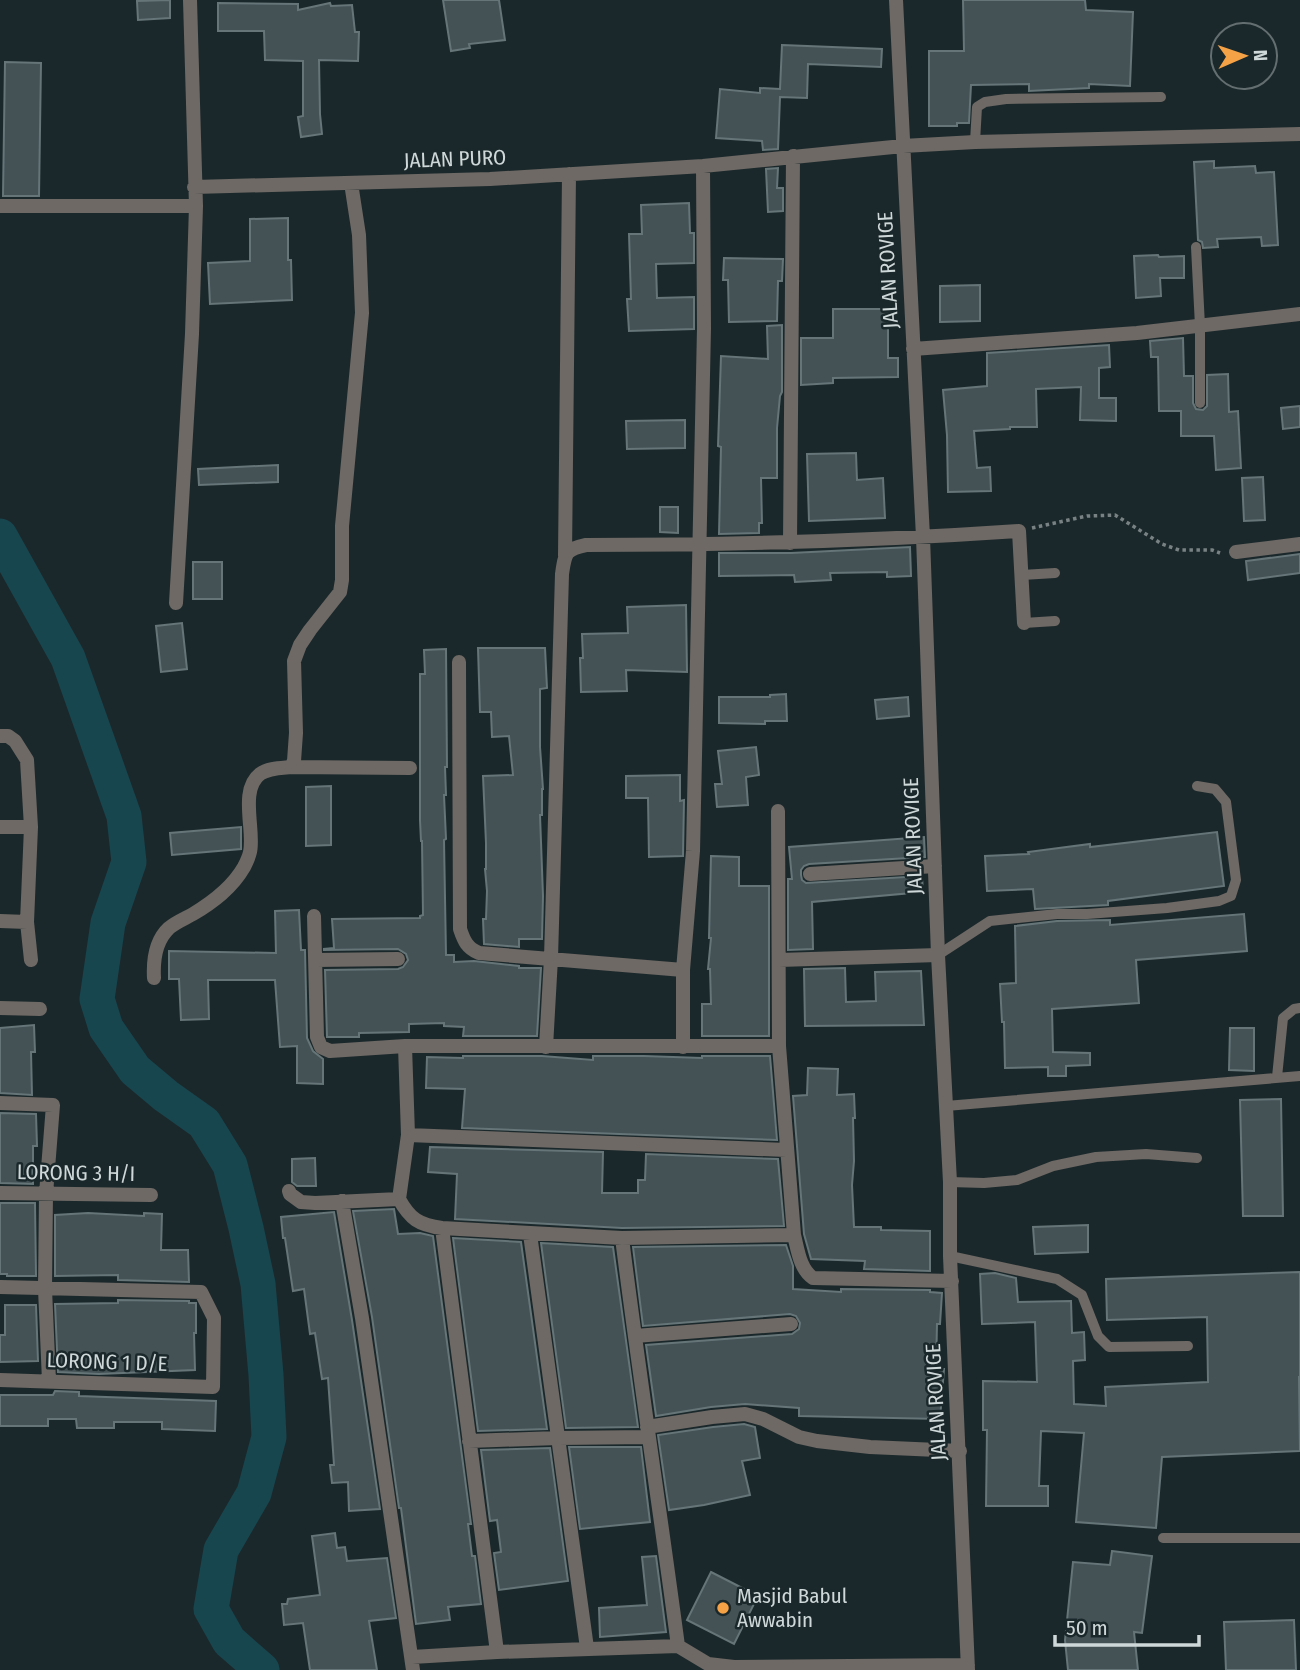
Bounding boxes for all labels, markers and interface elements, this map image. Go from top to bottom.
north arrow [1209,21,1279,91]
text: N [1249,49,1272,62]
street label: JALAN PURO [403,144,507,174]
street label: JALAN ROVIGE [872,211,904,329]
street label: JALAN ROVIGE [898,777,928,895]
street label: LORONG 3 H/I [17,1159,135,1187]
street label: JALAN ROVIGE [920,1343,952,1461]
street label: LORONG 1 D/E [46,1347,168,1377]
place label: Masjid Babul Awwabin [737,1583,848,1633]
marker: Masjid Babul Awwabin [715,1600,731,1616]
scale bar [1055,1604,1198,1648]
text: 50 m [1066,1615,1108,1641]

